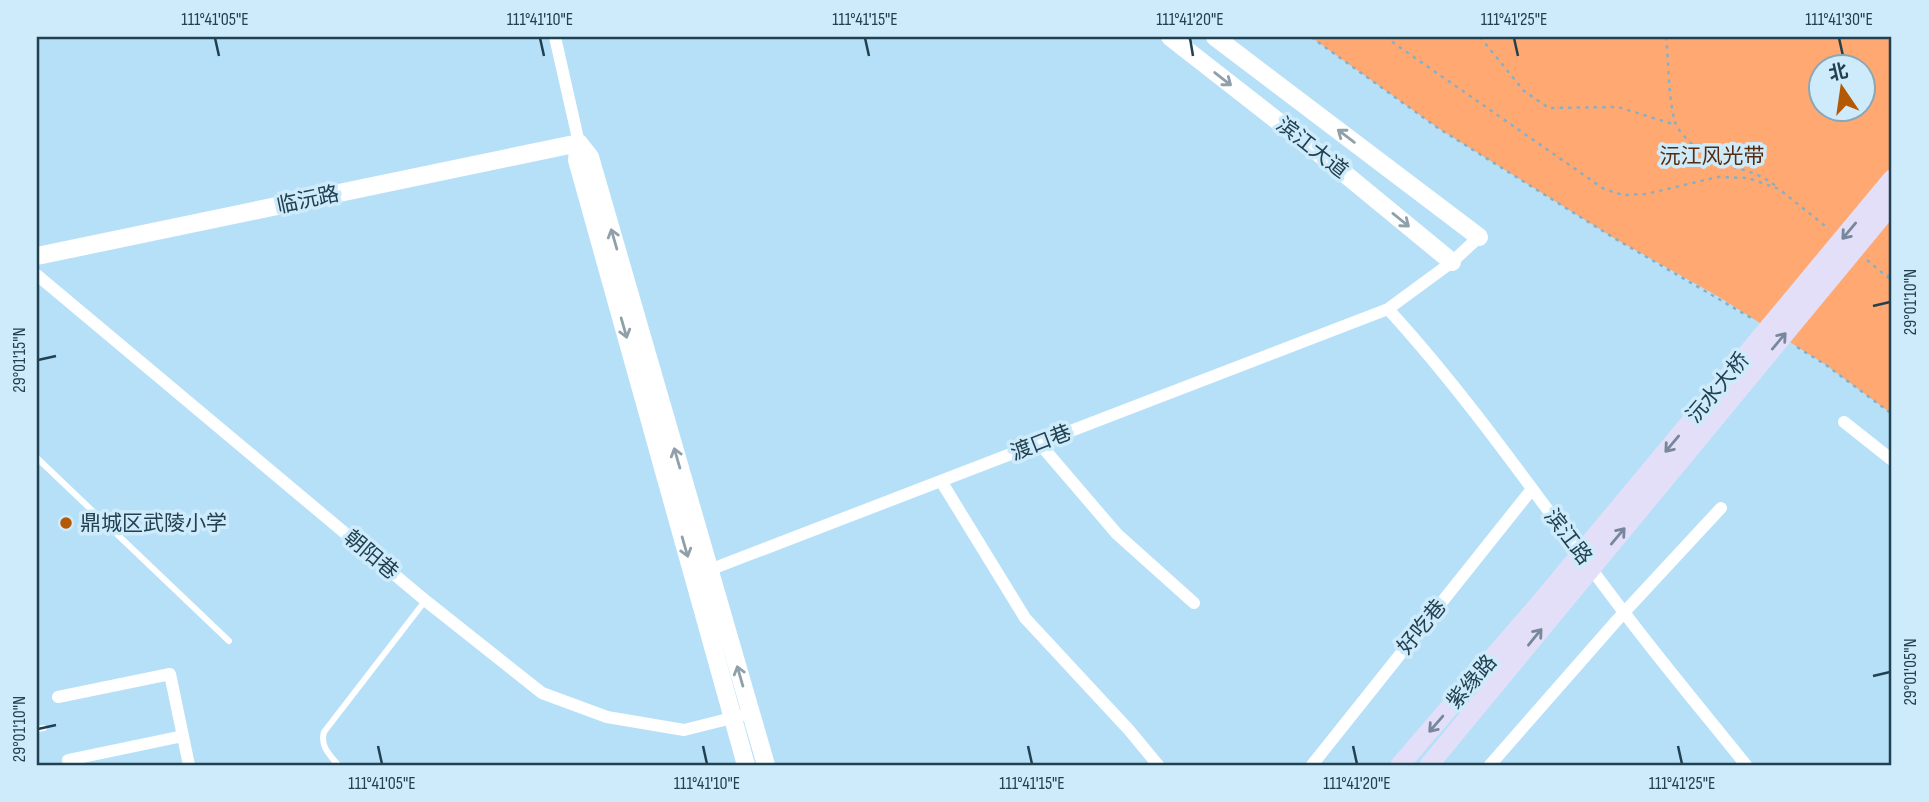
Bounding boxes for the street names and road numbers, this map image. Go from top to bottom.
street label: 滨江大道 [1271,112,1353,184]
street label: 临沅路 [275,181,341,219]
street label: 沅水大桥 [1681,348,1755,428]
street label: 渡口巷 [1007,420,1075,466]
street label: 滨江路 [1539,504,1597,570]
street label: 朝阳巷 [339,525,403,585]
street label: 好吃巷 [1392,595,1452,659]
street label: 紫缘路 [1442,650,1502,714]

